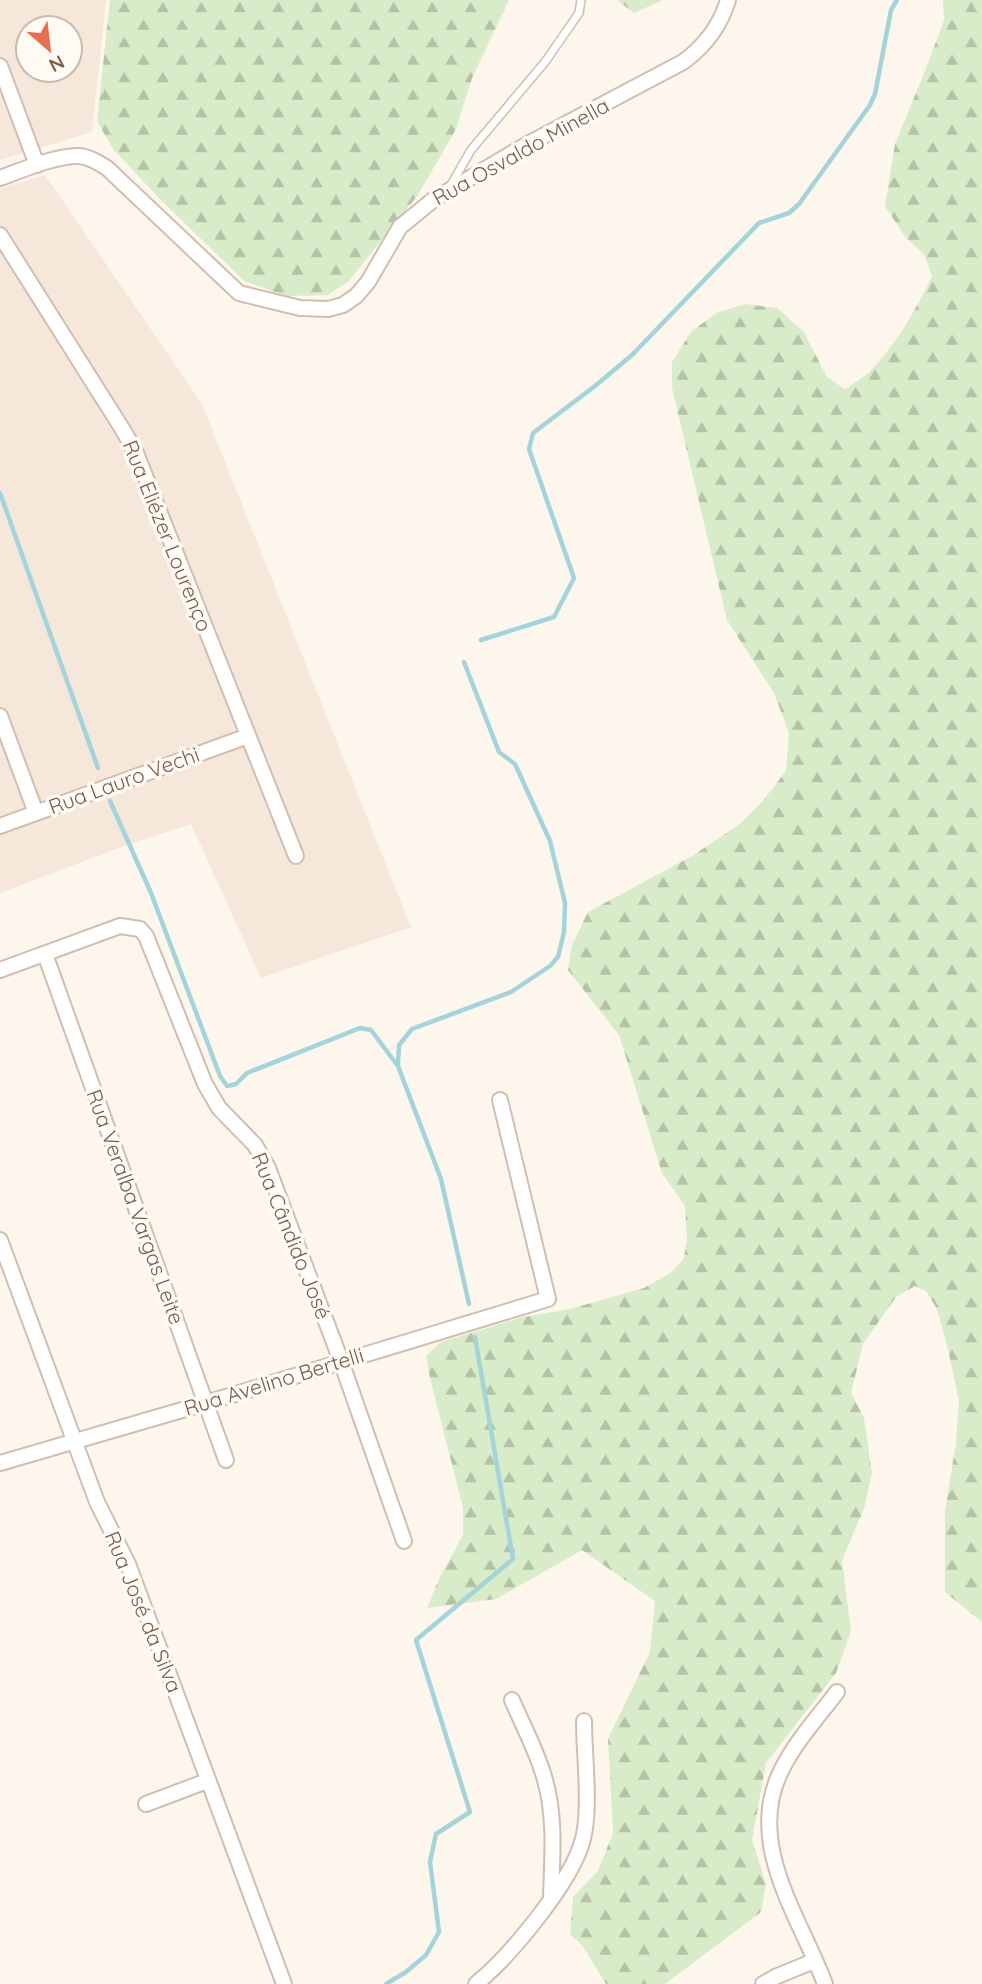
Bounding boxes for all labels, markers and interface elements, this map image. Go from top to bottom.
north arrow [14,14,84,84]
text: N [45,50,69,78]
street label: Rua Osvaldo Minella [428,92,613,210]
street label: Rua Eliézer Lourenço [118,436,218,635]
street label: Rua Lauro Vechi [45,741,203,819]
street label: Rua Veralba Vargas Leite [81,1086,191,1328]
street label: Rua Cândido José [247,1148,337,1323]
street label: Rua Avelino Bertelli [181,1341,367,1421]
street label: Rua José da Silva [100,1527,188,1696]

